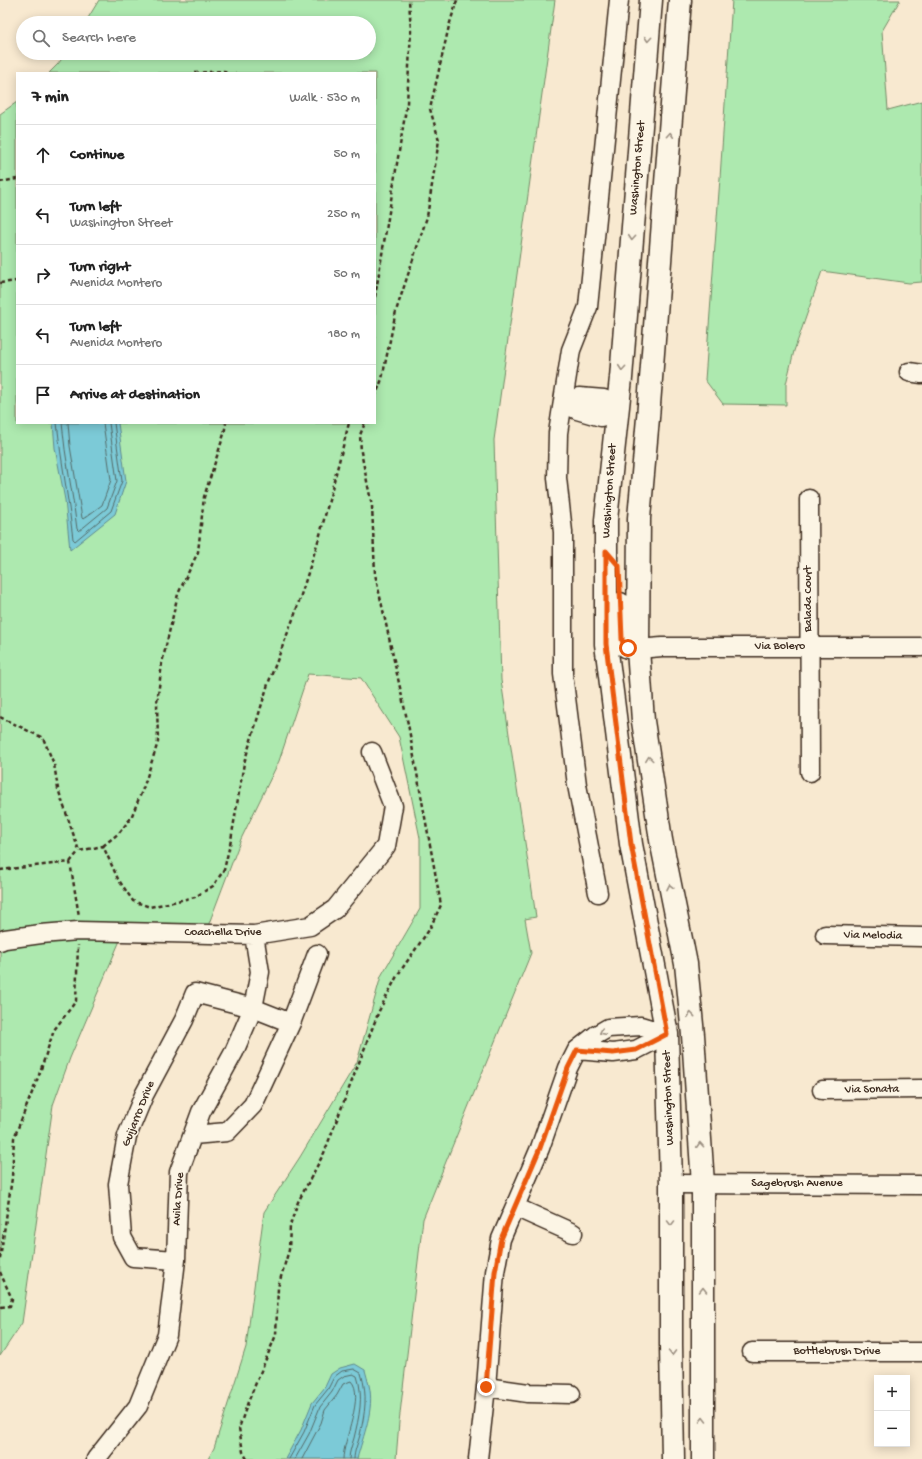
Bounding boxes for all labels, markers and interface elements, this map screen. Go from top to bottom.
search box [16,16,376,60]
icon: search [30,27,52,49]
text: Search here [62,29,136,47]
one-way arrow [644,36,653,42]
text: 7 min [32,88,69,108]
text: Walk · 530 m [290,91,360,106]
street label: Washington Street [627,119,649,216]
one-way arrow [665,132,674,138]
icon: ahead [32,144,54,166]
text: Continue [70,146,124,164]
text: 50 m [333,147,360,162]
text: Turn left [70,198,121,216]
icon: left [32,204,54,226]
text: 250 m [327,207,360,222]
text: Washington Street [70,216,172,231]
one-way arrow [628,235,637,241]
text: Turn right [70,258,130,276]
icon: right [32,264,54,286]
text: 50 m [333,267,360,282]
text: Avenida Montero [70,276,162,291]
text: Turn left [70,318,121,336]
icon: left [32,324,54,346]
text: 180 m [328,327,360,342]
text: Avenida Montero [70,336,162,351]
one-way arrow [618,365,627,371]
icon: arrive [32,384,54,406]
text: Arrive at destination [70,386,200,404]
street label: Washington Street [600,442,620,539]
street label: Balada Court [802,565,816,633]
route start [619,639,637,657]
street label: Via Bolero [754,640,805,654]
one-way arrow [645,756,654,762]
one-way arrow [667,884,675,890]
street label: Coachella Drive [184,926,262,940]
street label: Via Melodia [843,928,903,944]
one-way arrow [687,1012,696,1018]
one-way arrow [599,1027,606,1034]
street label: Washington Street [660,1049,678,1145]
street label: Guijarro Drive [119,1078,159,1149]
street label: Via Sonata [844,1083,900,1097]
one-way arrow [696,1142,705,1148]
street label: Avila Drive [170,1171,188,1226]
street label: Sagebrush Avenue [751,1177,843,1191]
one-way arrow [667,1220,675,1226]
one-way arrow [699,1287,707,1293]
street label: Bottlebrush Drive [792,1345,881,1359]
one-way arrow [667,1350,676,1356]
map controls [874,1375,910,1447]
button: + [874,1375,910,1411]
route end [477,1378,495,1396]
button: − [874,1411,910,1447]
one-way arrow [699,1417,707,1423]

